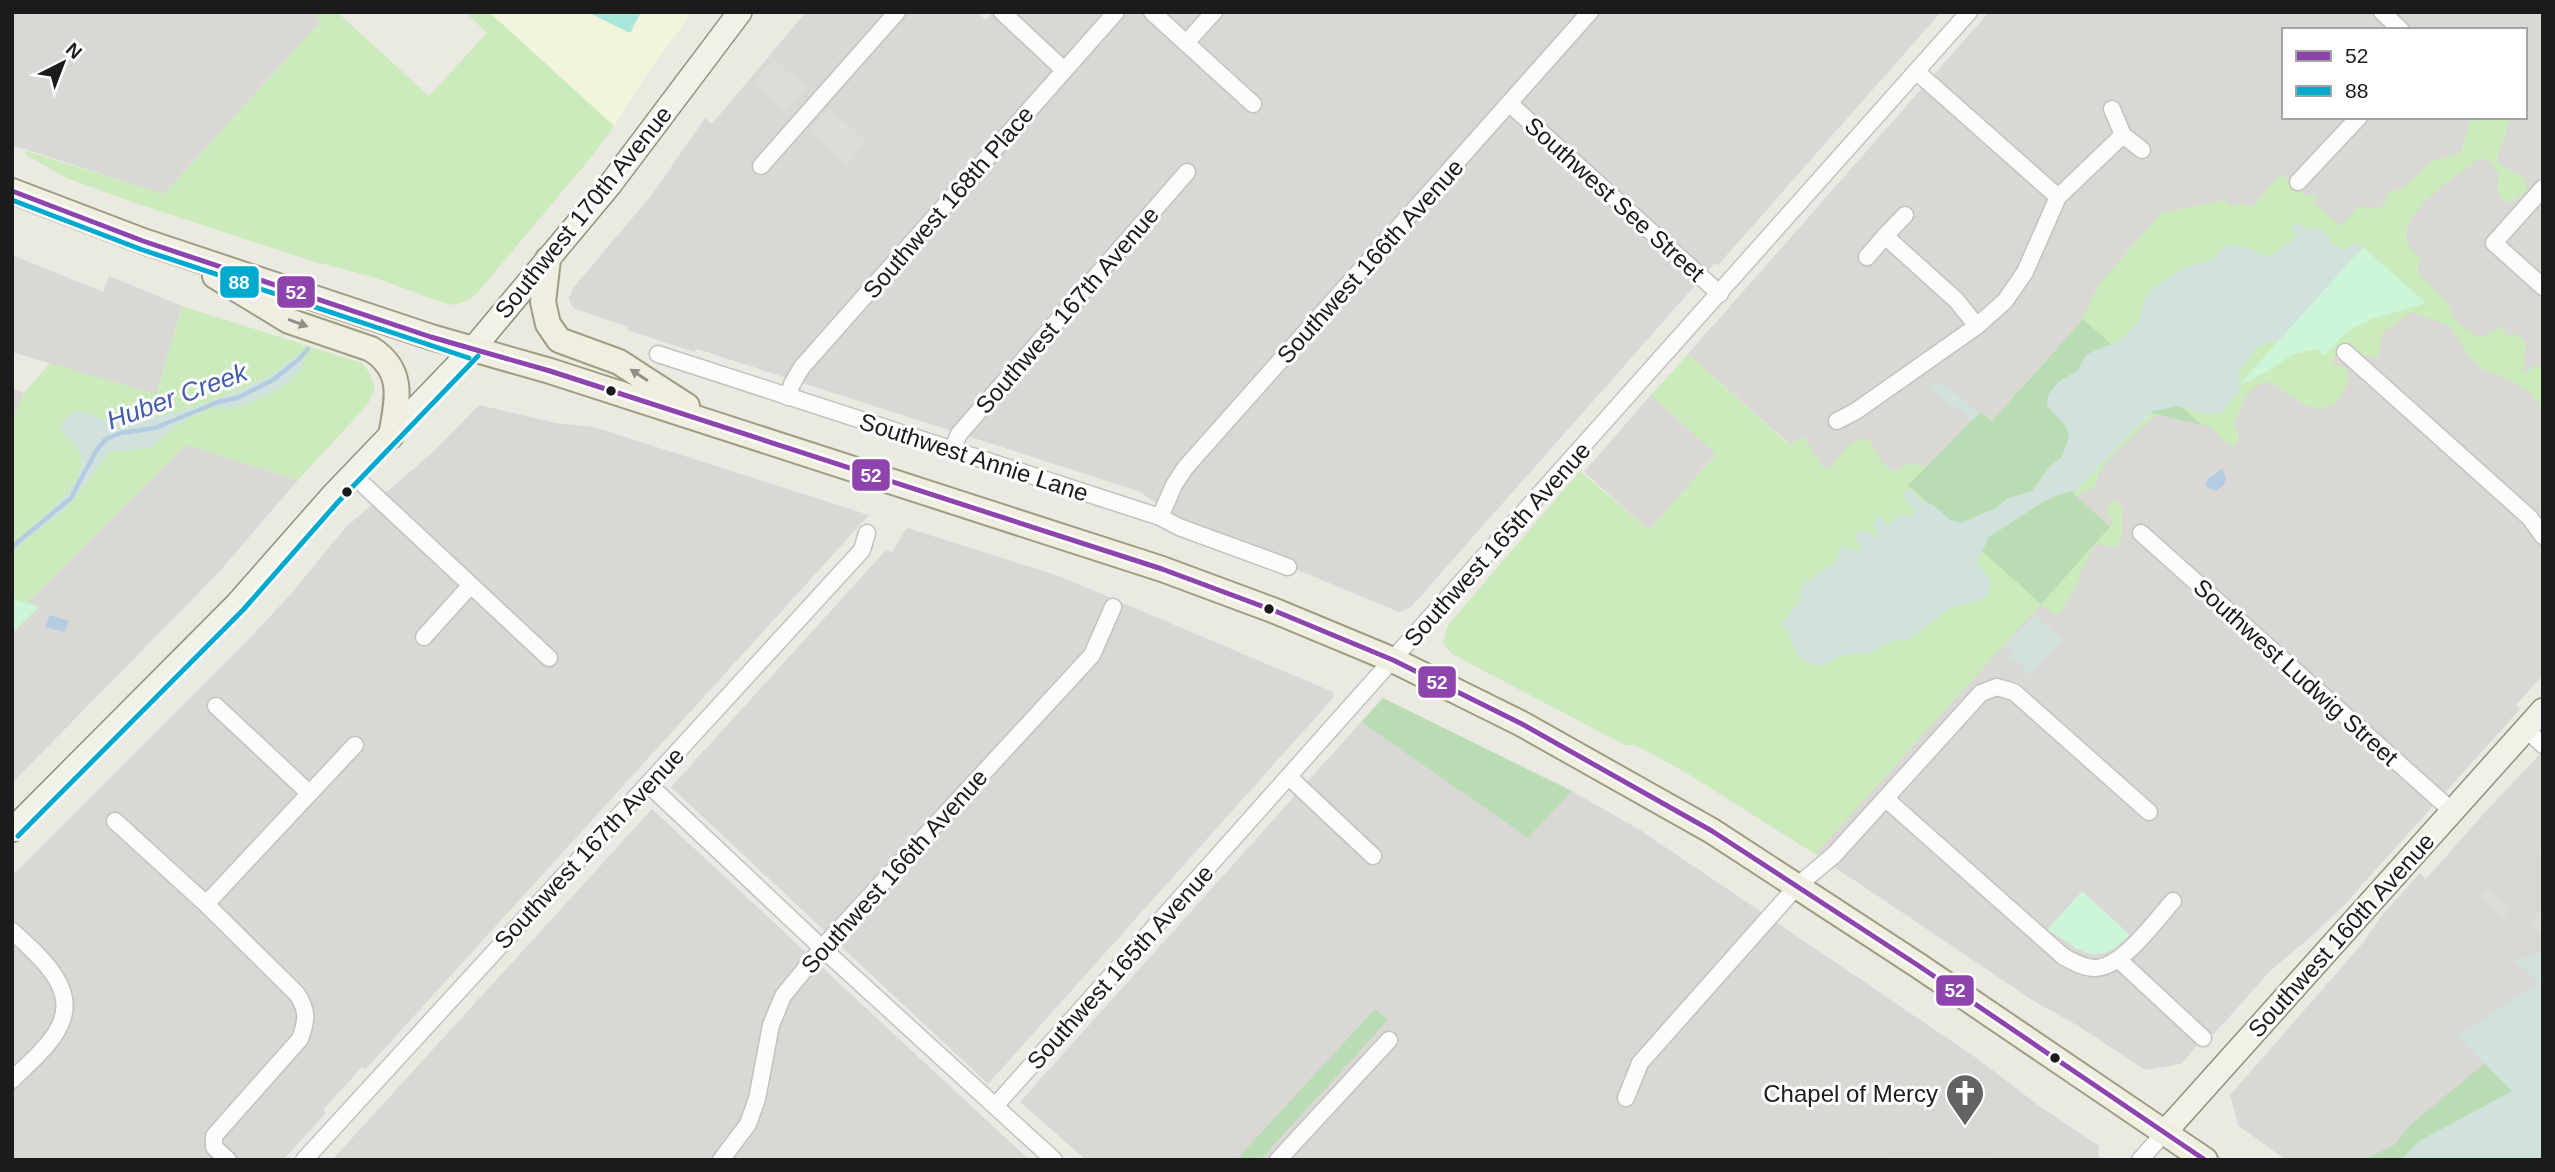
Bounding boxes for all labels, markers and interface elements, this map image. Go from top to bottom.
north arrow [28,28,98,98]
legend [2282,28,2527,119]
text: N [62,38,86,63]
text: 52 [2345,44,2368,67]
text: 88 [2345,79,2368,102]
street label: Southwest 170th Avenue [489,100,677,324]
street label: Southwest 168th Place [857,101,1039,303]
street label: Southwest See Street [1520,111,1711,287]
street label: Southwest 166th Avenue [1271,153,1469,369]
street label: Southwest 167th Avenue [970,201,1164,419]
line badge: 88 [219,265,260,299]
text: 88 [228,272,250,293]
line badge: 52 [276,275,316,309]
text: 52 [285,282,307,303]
one-way arrow [287,318,308,329]
water label: Huber Creek [103,356,253,435]
one-way arrow [629,369,649,382]
unlabelled marker [604,384,618,398]
street label: Southwest Annie Lane [856,407,1092,507]
street label: Southwest 165th Avenue [1398,436,1596,652]
line badge: 52 [851,458,891,492]
text: 52 [860,465,882,486]
unlabelled marker [340,485,354,499]
street label: Southwest Ludwig Street [2188,573,2404,771]
unlabelled marker [1262,602,1276,616]
line badge: 52 [1417,665,1457,699]
text: 52 [1426,672,1448,693]
street label: Southwest 167th Avenue [489,742,689,954]
street label: Southwest 166th Avenue [795,763,993,979]
street label: Southwest 160th Avenue [2242,827,2440,1043]
street label: Southwest 165th Avenue [1021,859,1219,1075]
line badge: 52 [1935,974,1975,1007]
text: 52 [1944,980,1966,1001]
unlabelled marker [2048,1051,2062,1065]
church icon: Chapel of Mercy [1944,1072,1986,1127]
place label: Chapel of Mercy [1763,1080,1938,1107]

